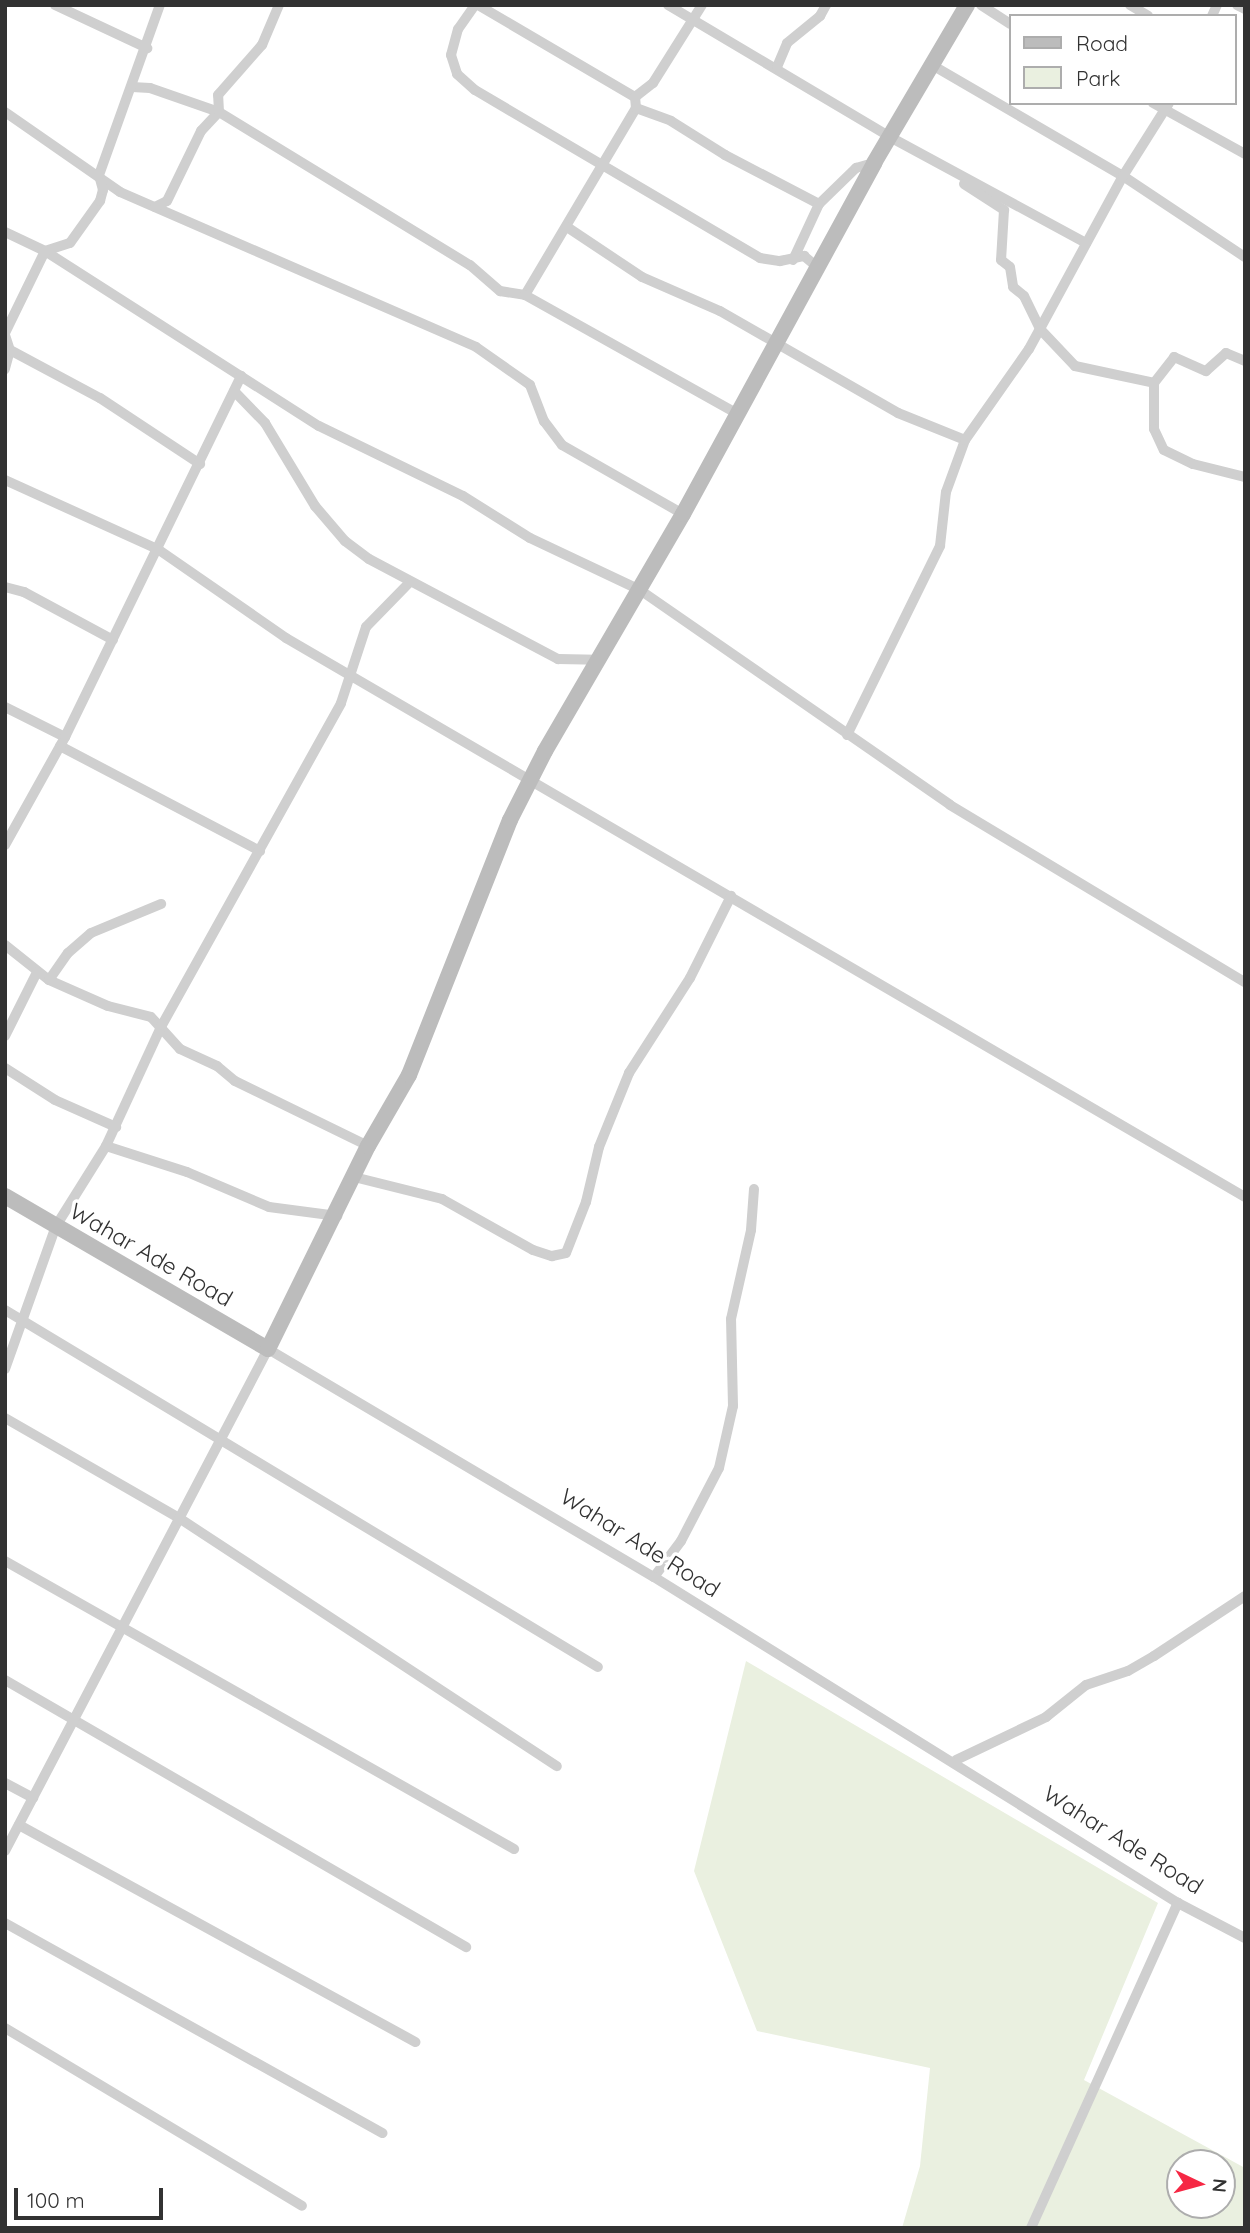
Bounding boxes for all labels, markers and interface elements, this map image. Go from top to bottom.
legend [1009,14,1236,105]
text: Road [1076,30,1128,56]
text: Park [1076,65,1120,91]
street label: Wahar Ade Road [65,1197,237,1313]
street label: Wahar Ade Road [555,1483,725,1603]
street label: Wahar Ade Road [1038,1780,1208,1900]
north arrow [1166,2149,1236,2219]
scale bar [18,2174,166,2218]
text: N [1207,2178,1232,2194]
text: 100 m [27,2187,85,2213]

